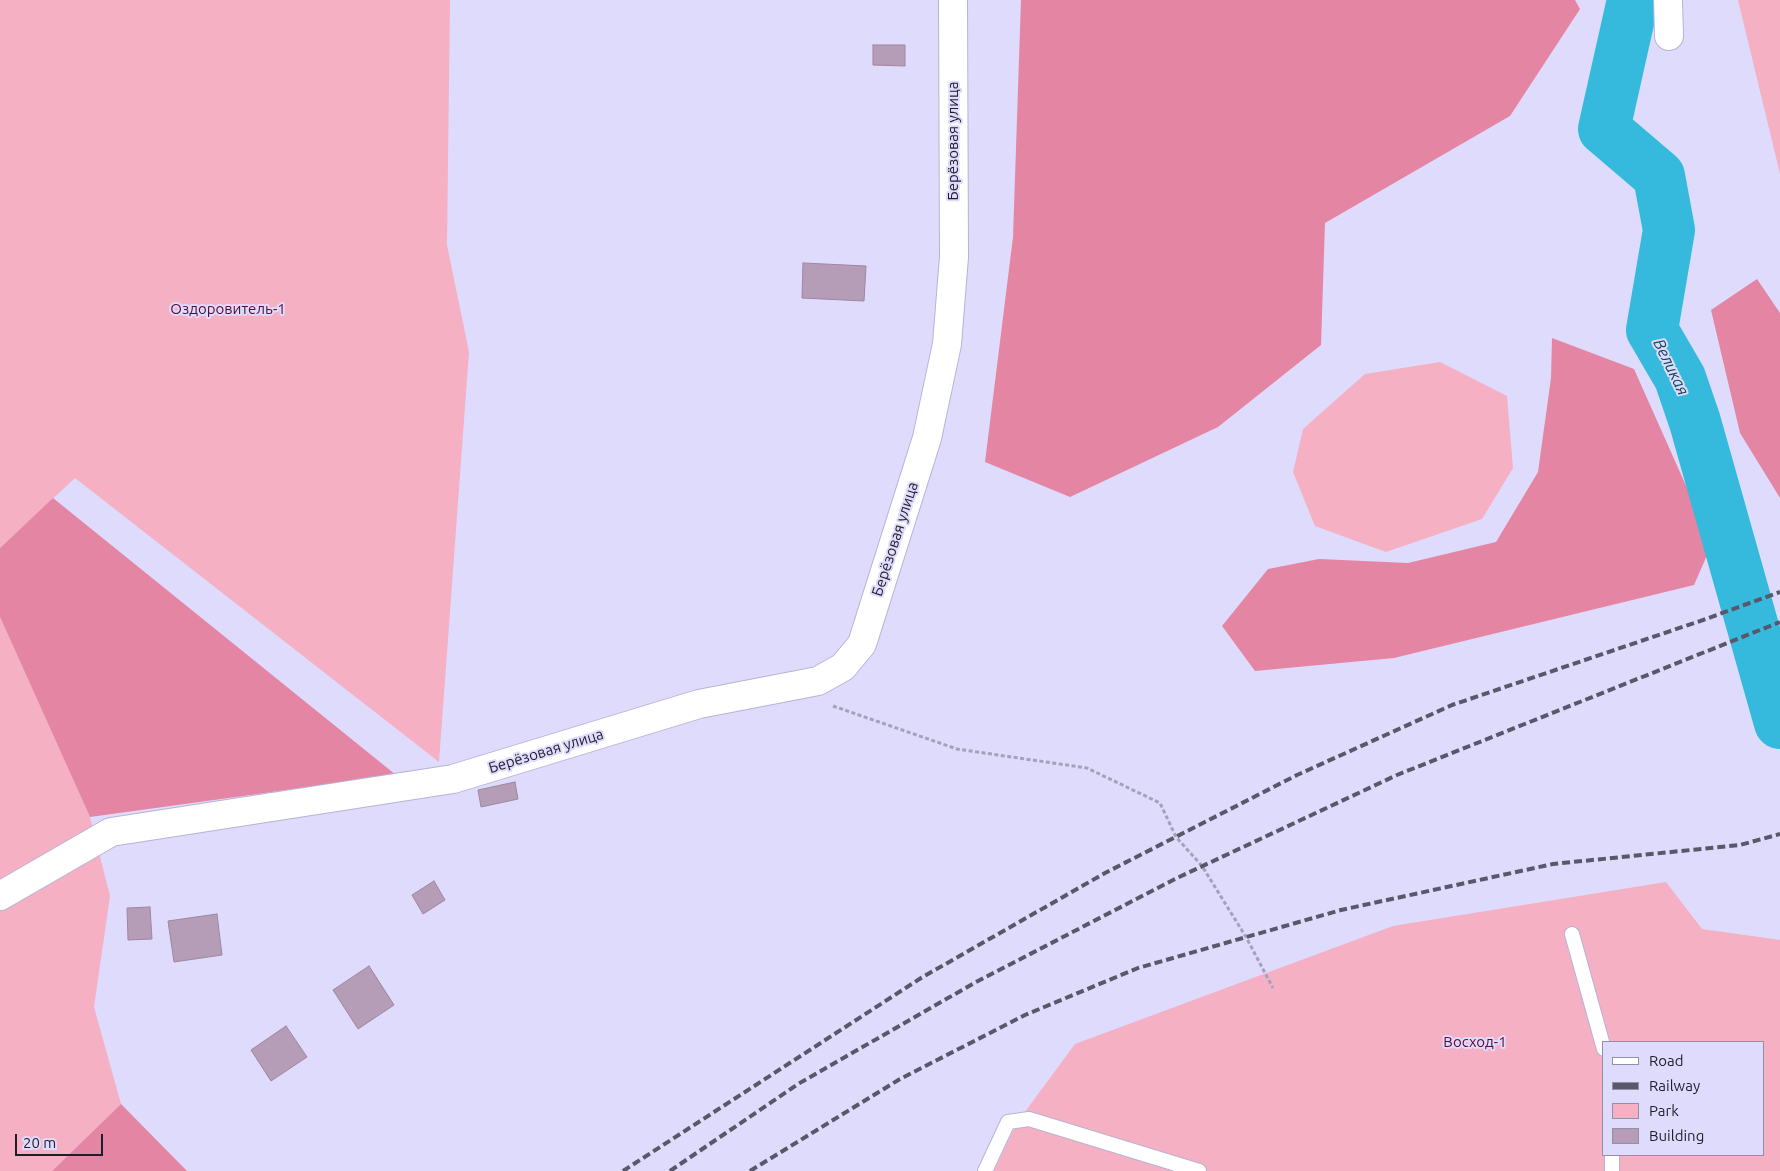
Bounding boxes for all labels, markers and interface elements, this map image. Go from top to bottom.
street label: Берёзовая улица [944,81,962,201]
park label: Оздоровитель-1 [170,300,286,318]
water label: Великая [1649,336,1693,398]
street label: Берёзовая улица [868,480,922,598]
street label: Берёзовая улица [486,725,606,777]
park label: Восход-1 [1443,1033,1507,1051]
legend [1602,1041,1765,1156]
text: Road [1649,1052,1684,1069]
text: Railway [1649,1077,1700,1094]
text: Park [1649,1102,1679,1119]
scale bar [18,1124,105,1156]
text: Building [1649,1127,1704,1144]
text: 20 m [23,1134,56,1151]

